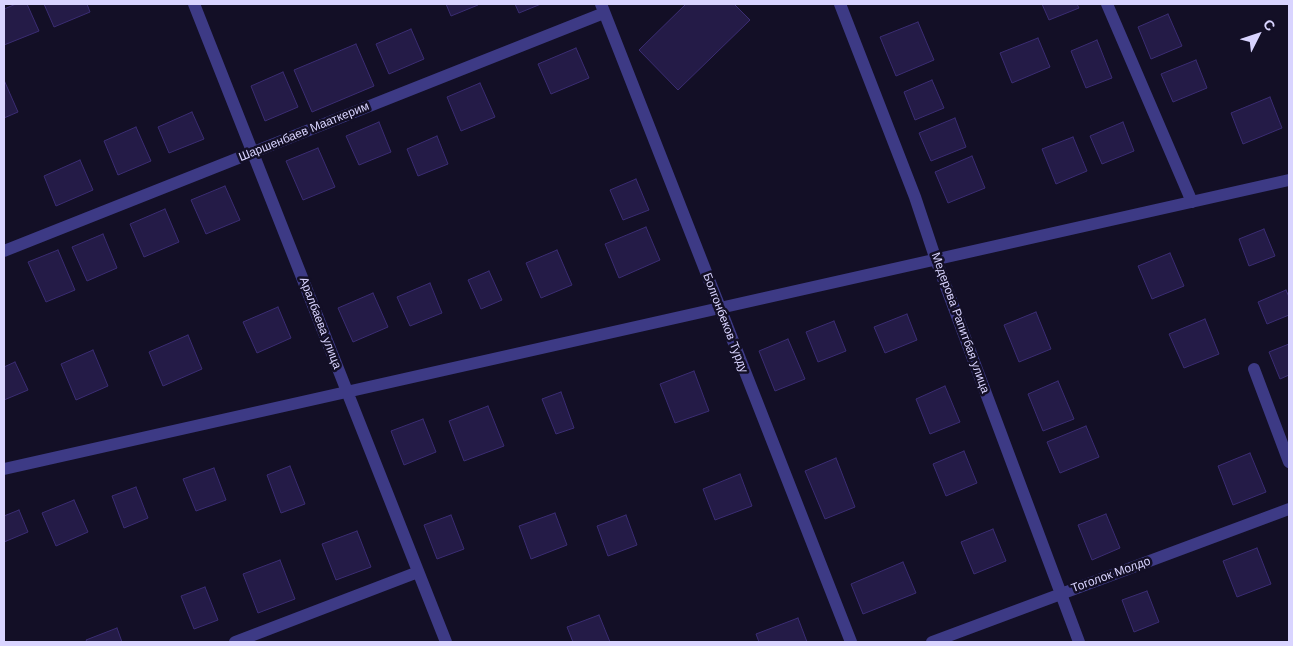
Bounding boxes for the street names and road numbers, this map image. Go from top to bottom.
street label: Шаршенбаев Мааткерим [237,99,371,165]
street label: Медерова Рапитбая улица [928,251,992,395]
street label: Болгонбеков Турду [699,271,751,375]
street label: Аралбаева улица [296,275,344,371]
street label: Тоголок Молдо [1069,554,1153,596]

